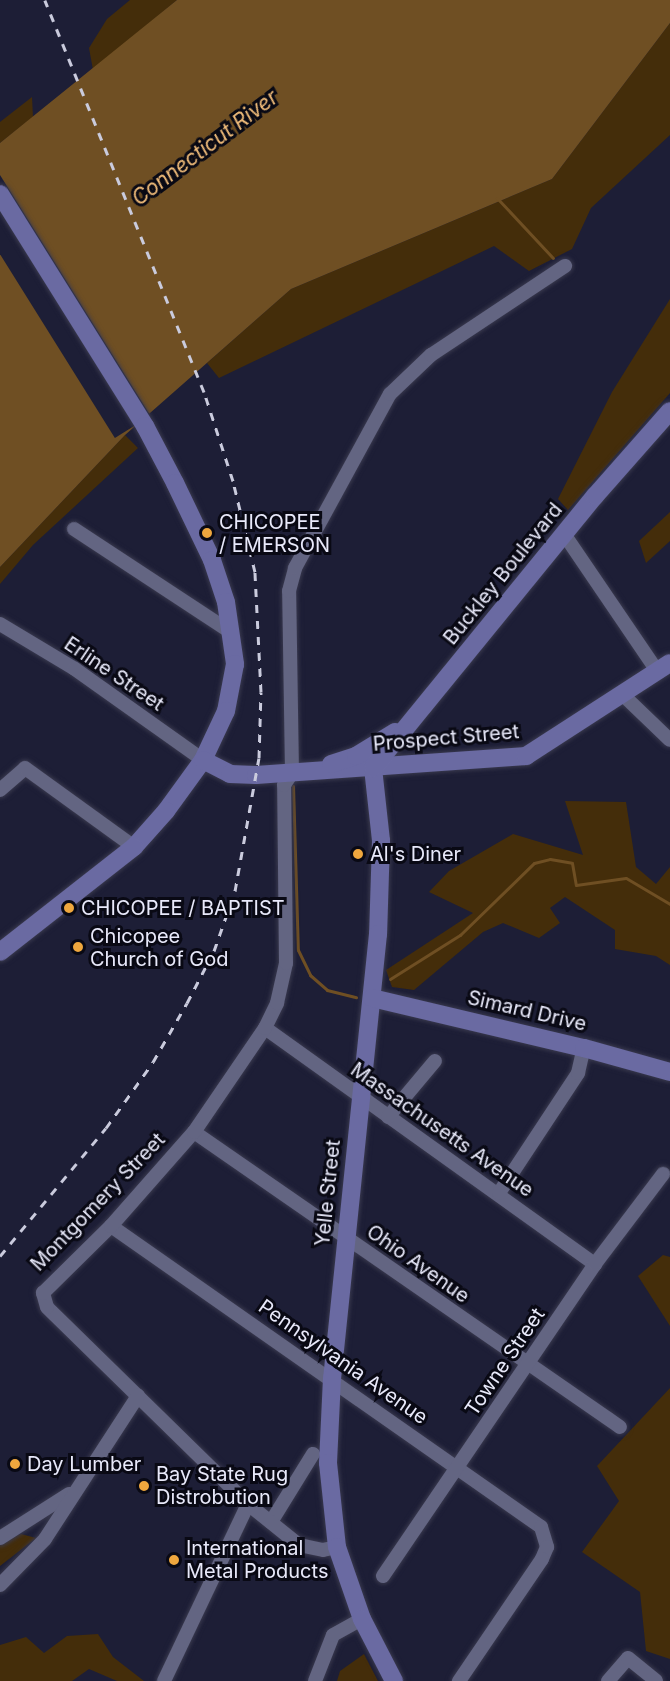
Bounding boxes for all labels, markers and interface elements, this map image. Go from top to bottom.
water label: Connecticut River [127,85,283,211]
street label: Buckley Boulevard [439,498,567,650]
place label: CHICOPEE / EMERSON [219,510,330,557]
marker: CHICOPEE / EMERSON [200,526,214,540]
street label: Erline Street [60,632,168,716]
street label: Prospect Street [372,720,520,756]
place label: Al's Diner [370,842,461,866]
marker: Al's Diner [351,847,365,861]
place label: CHICOPEE / BAPTIST [81,896,285,920]
marker: CHICOPEE / BAPTIST [62,901,76,915]
place label: Chicopee Church of God [90,924,229,971]
marker: Chicopee Church of God [71,940,85,954]
street label: Simard Drive [465,986,589,1036]
street label: Massachusetts Avenue [346,1058,538,1202]
street label: Montgomery Street [26,1128,170,1276]
street label: Yelle Street [310,1138,346,1248]
street label: Ohio Avenue [362,1220,474,1308]
street label: Pennsylvania Avenue [254,1295,432,1429]
street label: Towne Street [460,1304,550,1420]
place label: Day Lumber [27,1452,141,1476]
marker: Day Lumber [8,1457,22,1471]
place label: Bay State Rug Distrobution [156,1462,288,1509]
marker: Bay State Rug Distrobution [137,1479,151,1493]
place label: International Metal Products [186,1536,328,1583]
marker: International Metal Products [167,1553,181,1567]

